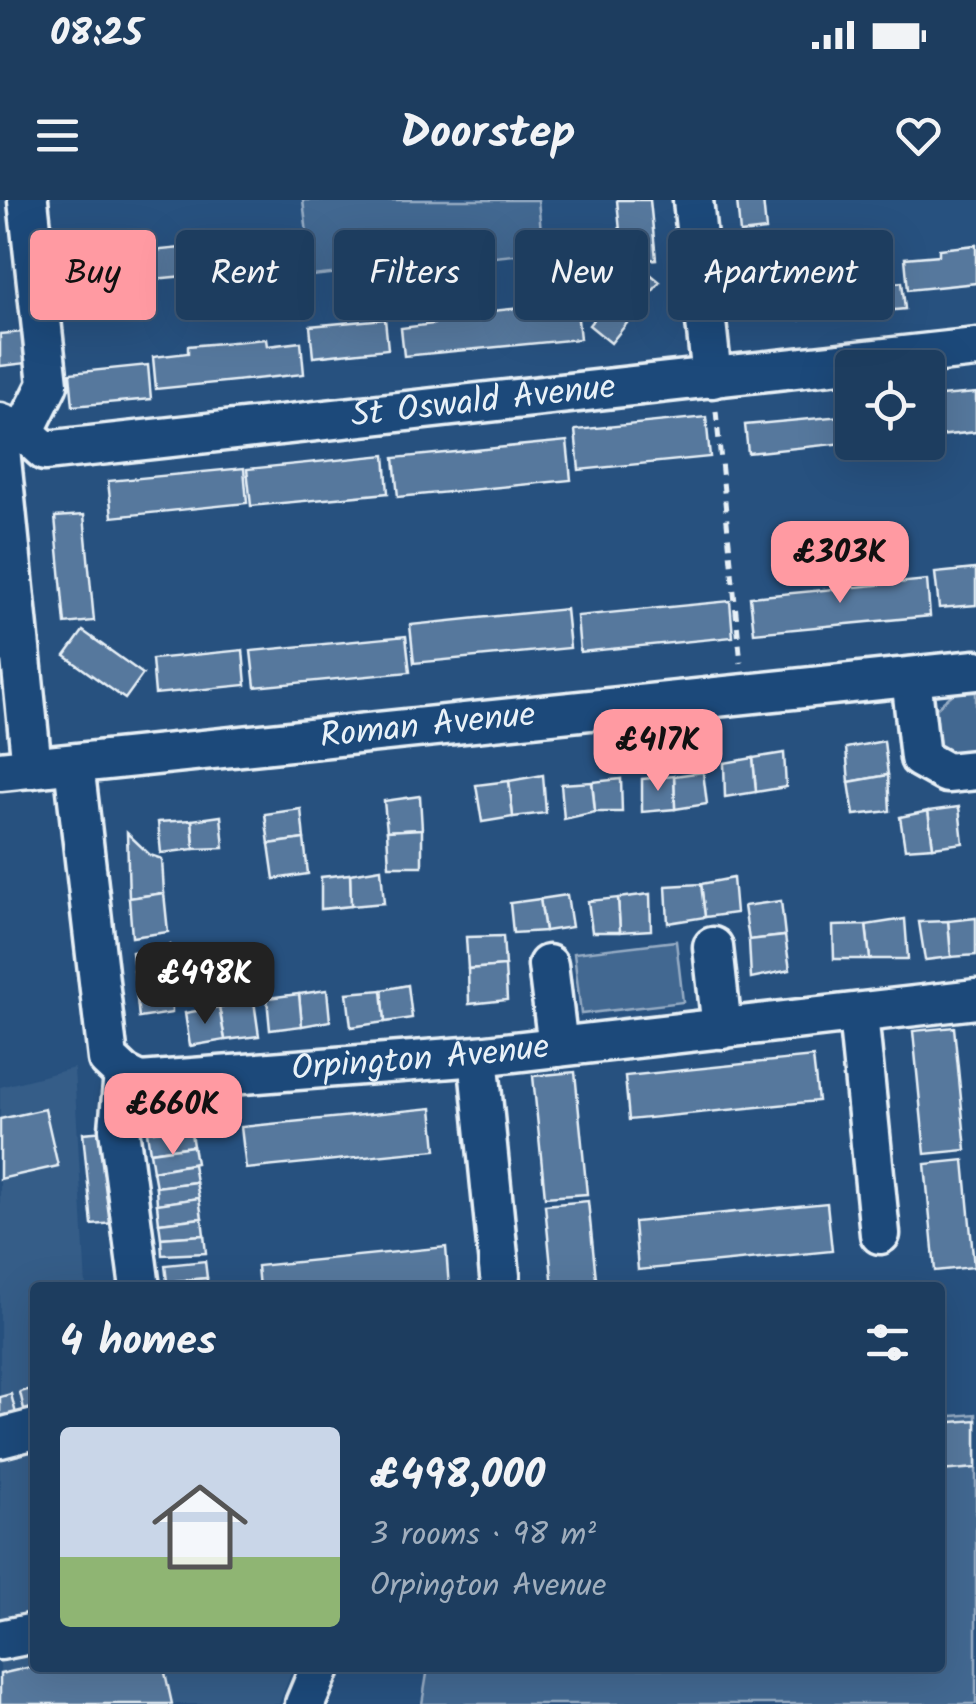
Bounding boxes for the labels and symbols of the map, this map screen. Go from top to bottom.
street label: St Oswald Avenue [348,360,619,445]
pin: £303K [770,521,910,606]
street label: Roman Avenue [317,688,538,766]
pin: £417K [588,709,728,794]
pin: £498K [135,942,275,1027]
street label: Orpington Avenue [289,1020,553,1098]
pin: £660K [103,1073,243,1158]

